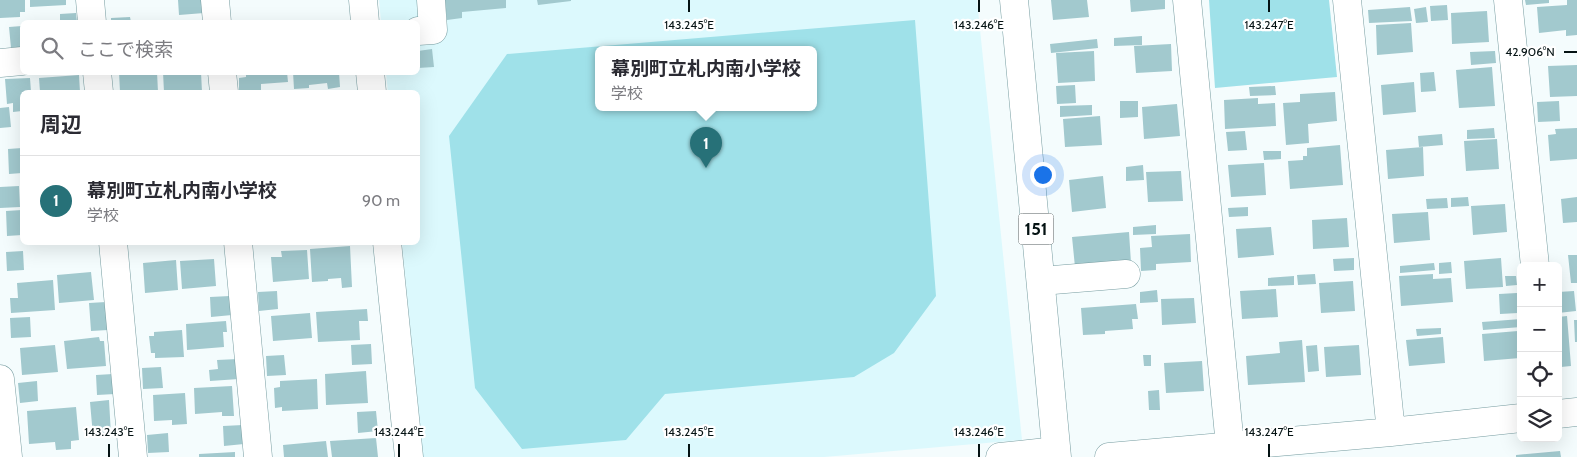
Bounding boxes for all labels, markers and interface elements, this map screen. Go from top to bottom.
text: 143.245°E [664,17,714,32]
text: 143.246°E [954,17,1004,32]
text: 143.247°E [1244,17,1294,32]
search box [20,20,420,75]
icon: search [38,34,66,62]
text: ここで検索 [78,38,173,61]
text: 42.906°N [1505,44,1555,59]
popup [595,46,817,111]
text: 幕別町立札内南小学校 [611,57,801,80]
text: 学校 [611,84,643,103]
text: 周辺 [40,112,82,137]
pin: 1 [690,127,722,168]
your location [1030,162,1056,188]
text: 幕別町立札内南小学校 [87,179,277,202]
text: 1 [53,191,59,210]
text: 90 m [362,191,400,210]
text: 学校 [87,206,119,225]
road number: 151 [1018,213,1054,244]
map controls [1517,262,1562,442]
button: + [1517,262,1562,307]
button: − [1517,307,1562,352]
button: locate [1517,352,1562,397]
button: layers [1517,397,1562,442]
text: 143.243°E [84,424,134,439]
text: 143.244°E [374,424,424,439]
text: 143.245°E [664,424,714,439]
text: 143.246°E [954,424,1004,439]
text: 143.247°E [1244,424,1294,439]

